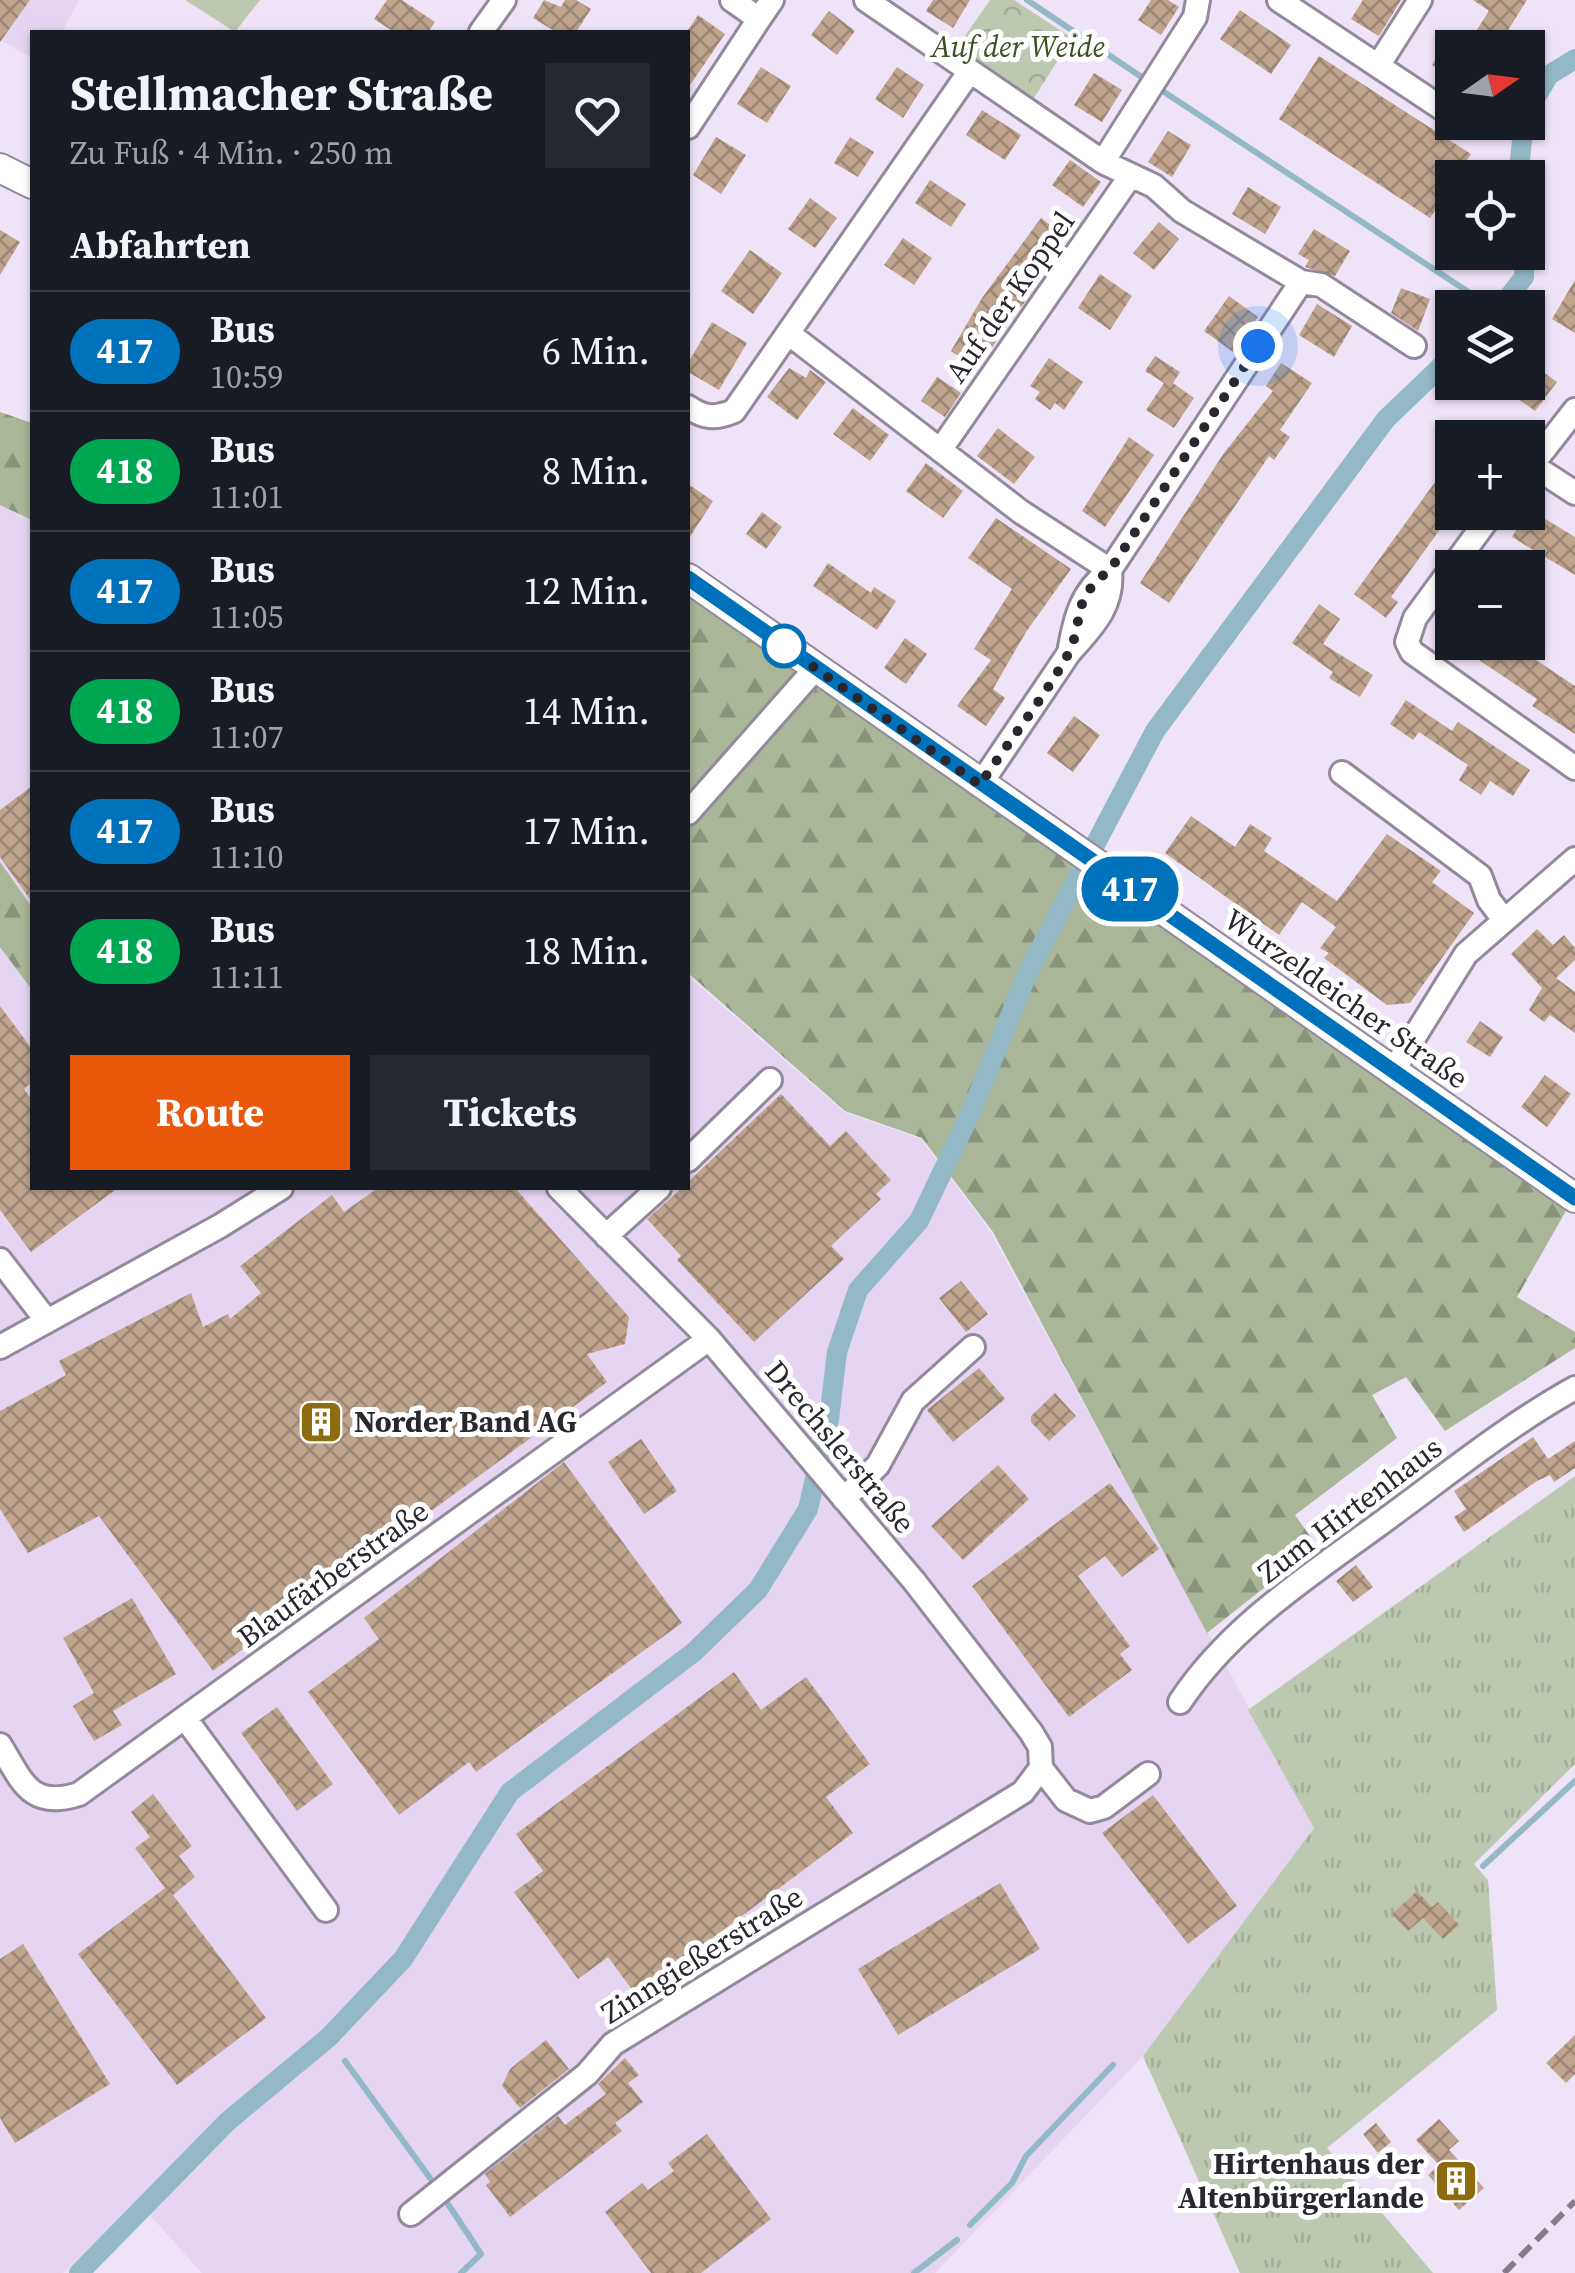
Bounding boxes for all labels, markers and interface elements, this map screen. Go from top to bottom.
park label: Auf der Weide [929,26,1105,67]
north arrow [1435,30,1545,140]
map controls [1435,30,1545,660]
text: Stellmacher Straße [70,60,493,126]
button: heart [545,63,650,168]
text: Zu Fuß · 4 Min. · 250 m [70,131,393,175]
button: locate [1435,160,1545,270]
street label: Auf der Koppel [935,203,1084,391]
text: Abfahrten [70,219,251,271]
button: layers [1435,290,1545,400]
text: Bus [210,303,275,355]
your location [1233,321,1283,371]
text: 6 Min. [542,325,650,377]
text: 417 [97,327,153,375]
text: 10:59 [210,355,284,399]
button: + [1435,420,1545,530]
text: Bus [210,423,275,475]
text: 8 Min. [542,445,650,497]
text: 418 [97,447,153,495]
text: 11:01 [210,475,284,519]
text: Bus [210,543,275,595]
button: − [1435,550,1545,660]
text: 12 Min. [523,565,650,617]
text: 417 [97,567,153,615]
text: 11:05 [210,595,284,639]
unlabelled marker [763,625,805,667]
text: Bus [210,663,275,715]
text: 14 Min. [523,685,650,737]
text: 418 [97,687,153,735]
text: 11:07 [210,715,284,759]
text: Bus [210,783,275,835]
text: 17 Min. [523,805,650,857]
text: 417 [97,807,153,855]
text: 11:10 [210,835,284,879]
line badge: 417 [1072,856,1188,922]
text: 417 [1102,865,1158,913]
street label: Wurzeldeicher Straße [1216,899,1477,1098]
text: Bus [210,903,275,955]
text: 18 Min. [523,925,650,977]
text: 418 [97,927,153,975]
text: 11:11 [210,955,284,999]
button: Route [70,1055,350,1170]
button: Tickets [370,1055,650,1170]
street label: Drechslerstraße [756,1351,925,1542]
building icon: Norder Band AG [298,1399,344,1445]
place label: Norder Band AG [354,1401,577,1442]
street label: Zum Hirtenhaus [1249,1427,1450,1592]
street label: Blaufärberstraße [229,1490,436,1657]
street label: Zinngießerstraße [593,1876,810,2033]
place label: Hirtenhaus der Altenbürgerlande [1178,2143,1424,2218]
building icon: Hirtenhaus der Altenbürgerlande [1433,2158,1479,2204]

